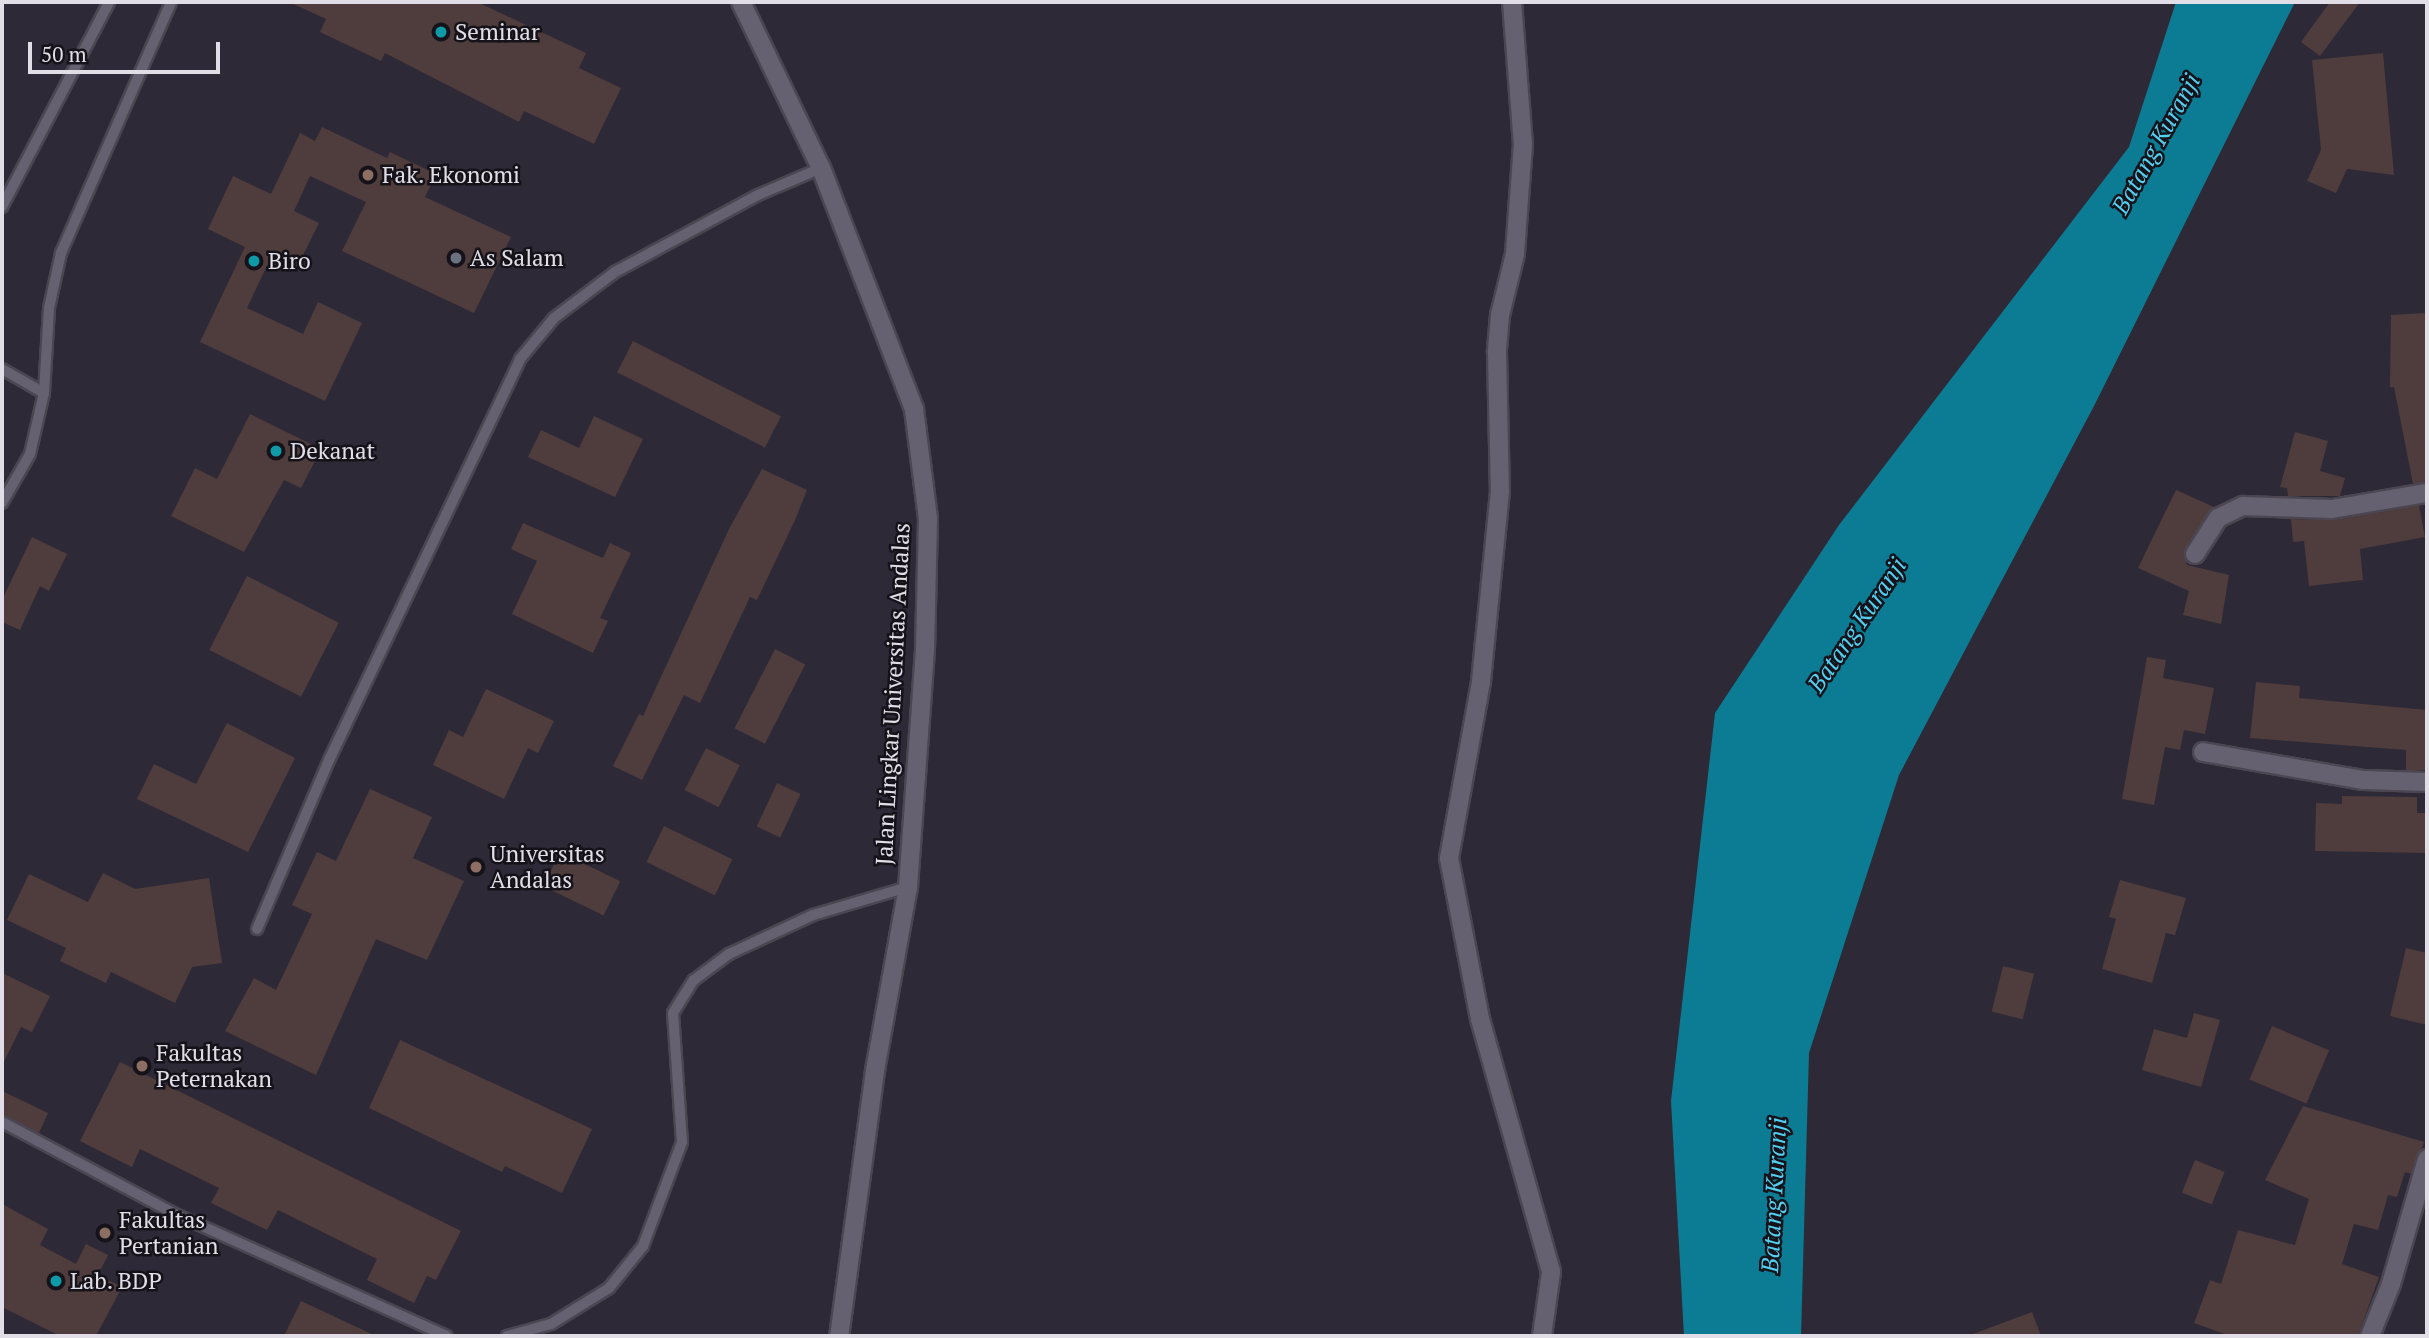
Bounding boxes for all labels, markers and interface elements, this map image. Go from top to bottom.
place label: Seminar [455,18,540,46]
marker: Seminar [433,24,449,40]
scale bar [32,28,224,72]
text: 50 m [41,40,87,68]
water label: Batang Kuranji [2106,69,2206,219]
place label: Fak. Ekonomi [382,161,521,189]
marker: Fak. Ekonomi [360,167,376,183]
place label: As Salam [470,244,564,272]
place label: Biro [268,247,311,275]
marker: As Salam [448,250,464,266]
marker: Biro [246,253,262,269]
place label: Dekanat [290,437,375,465]
marker: Dekanat [268,443,284,459]
street label: Jalan Lingkar Universitas Andalas [870,522,916,866]
water label: Batang Kuranji [1802,552,1912,698]
place label: Universitas Andalas [490,840,605,894]
marker: Universitas Andalas [468,859,484,875]
place label: Fakultas Peternakan [156,1039,272,1093]
marker: Fakultas Peternakan [134,1058,150,1074]
water label: Batang Kuranji [1756,1117,1792,1273]
place label: Fakultas Pertanian [119,1206,218,1260]
marker: Fakultas Pertanian [97,1225,113,1241]
place label: Lab. BDP [70,1267,163,1295]
marker: Lab. BDP [48,1273,64,1289]

